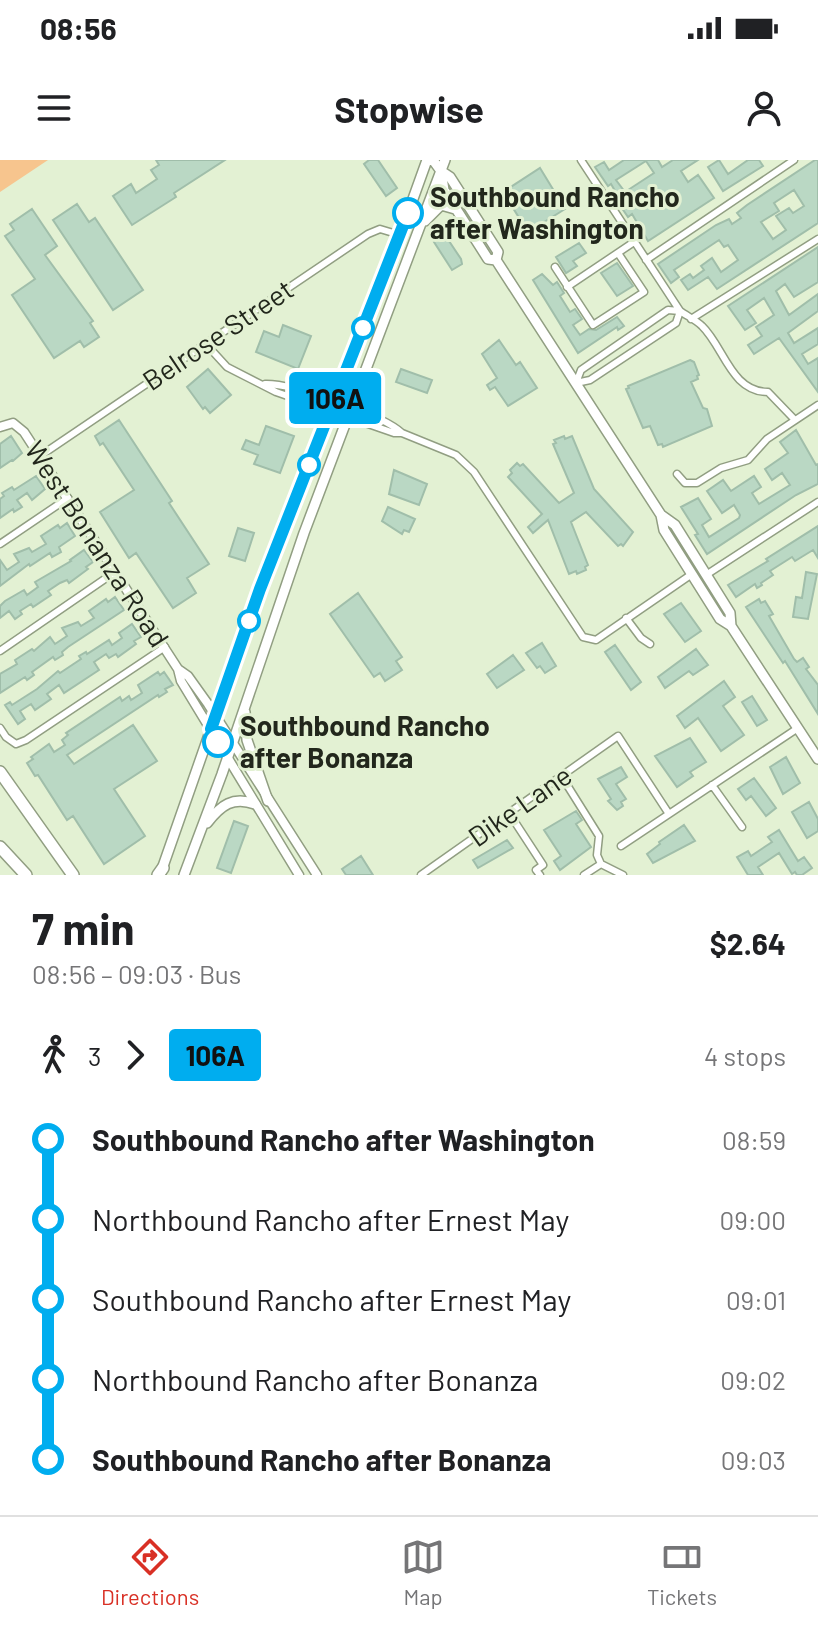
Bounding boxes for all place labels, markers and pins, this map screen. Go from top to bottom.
place label: Southbound Rancho after Washington [430,179,680,245]
marker: Southbound Rancho after Washington [393,198,423,228]
unlabelled marker [352,317,374,339]
unlabelled marker [298,454,320,476]
unlabelled marker [238,610,260,632]
place label: Southbound Rancho after Bonanza [240,708,490,774]
marker: Southbound Rancho after Bonanza [203,727,233,757]

